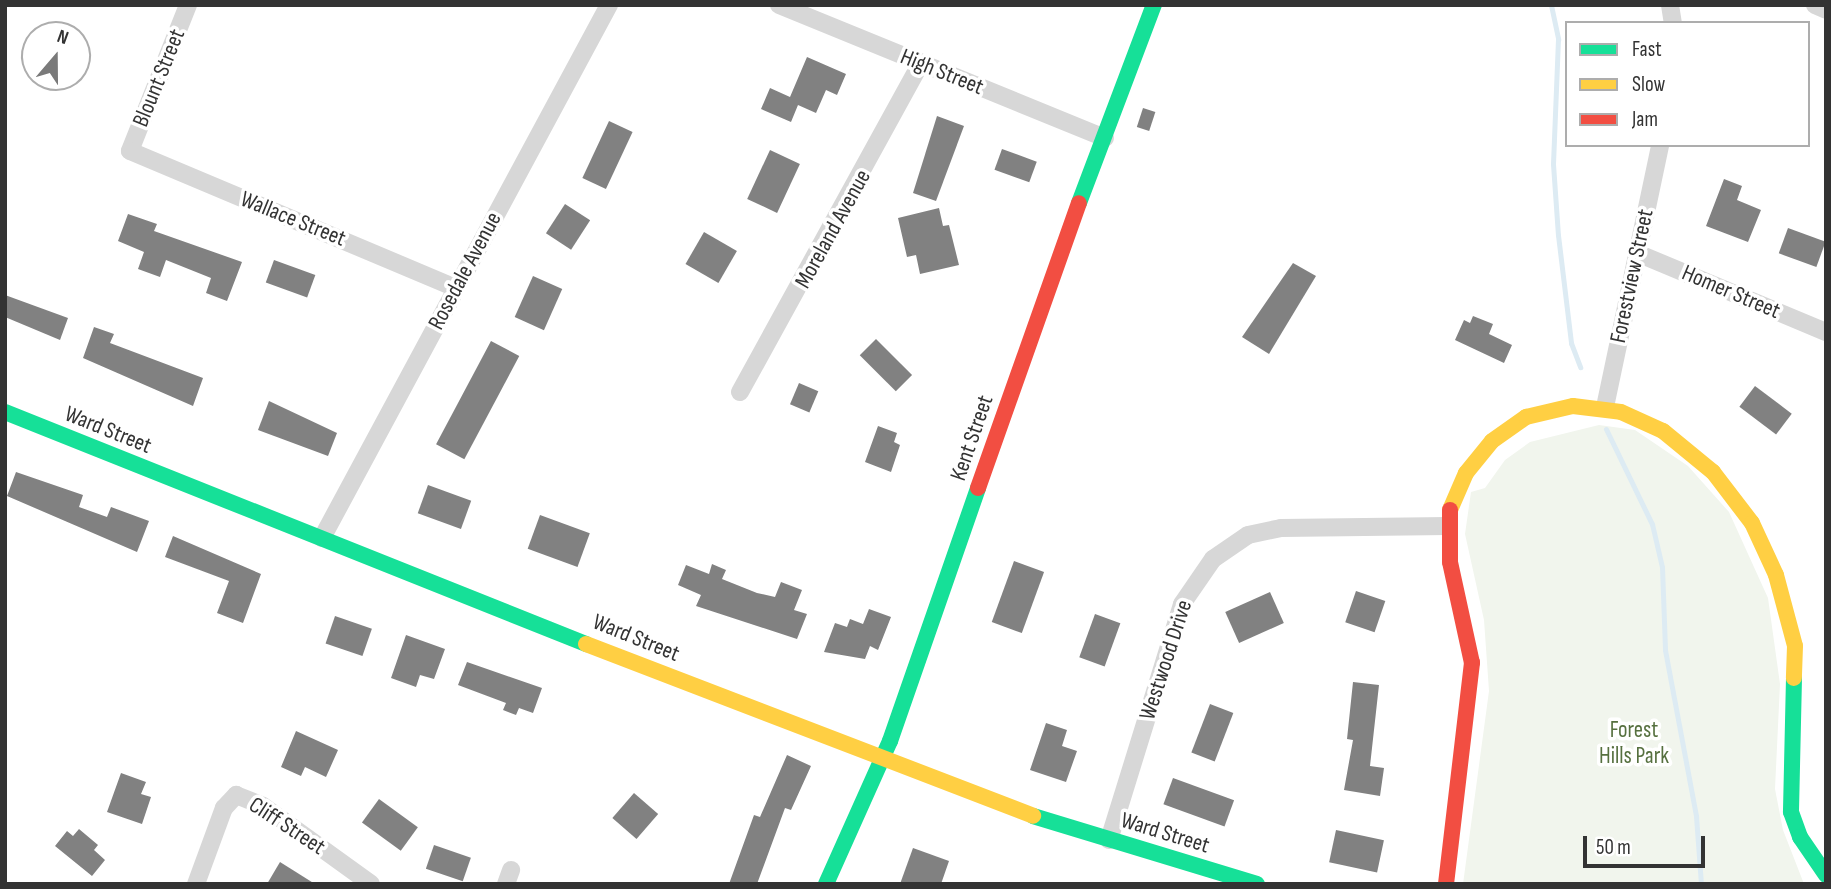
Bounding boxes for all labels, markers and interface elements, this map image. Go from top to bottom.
north arrow [21,21,91,91]
legend [1565,21,1810,147]
text: N [54,25,71,50]
street label: Blount Street [127,25,191,131]
text: Fast [1632,37,1662,62]
street label: High Street [896,43,988,101]
text: Slow [1632,72,1665,97]
text: Jam [1632,107,1658,132]
street label: Moreland Avenue [789,165,877,293]
street label: Wallace Street [236,185,350,253]
street label: Rosedale Avenue [422,207,508,335]
street label: Forestview Street [1604,207,1660,345]
street label: Homer Street [1678,259,1784,325]
street label: Kent Street [945,392,999,484]
street label: Ward Street [61,400,155,460]
street label: Westwood Drive [1134,597,1198,723]
street label: Ward Street [589,608,683,668]
park label: Forest Hills Park [1599,716,1669,770]
street label: Cliff Street [244,791,330,861]
street label: Ward Street [1117,806,1213,860]
scale bar [1586,822,1708,866]
text: 50 m [1596,835,1631,860]

